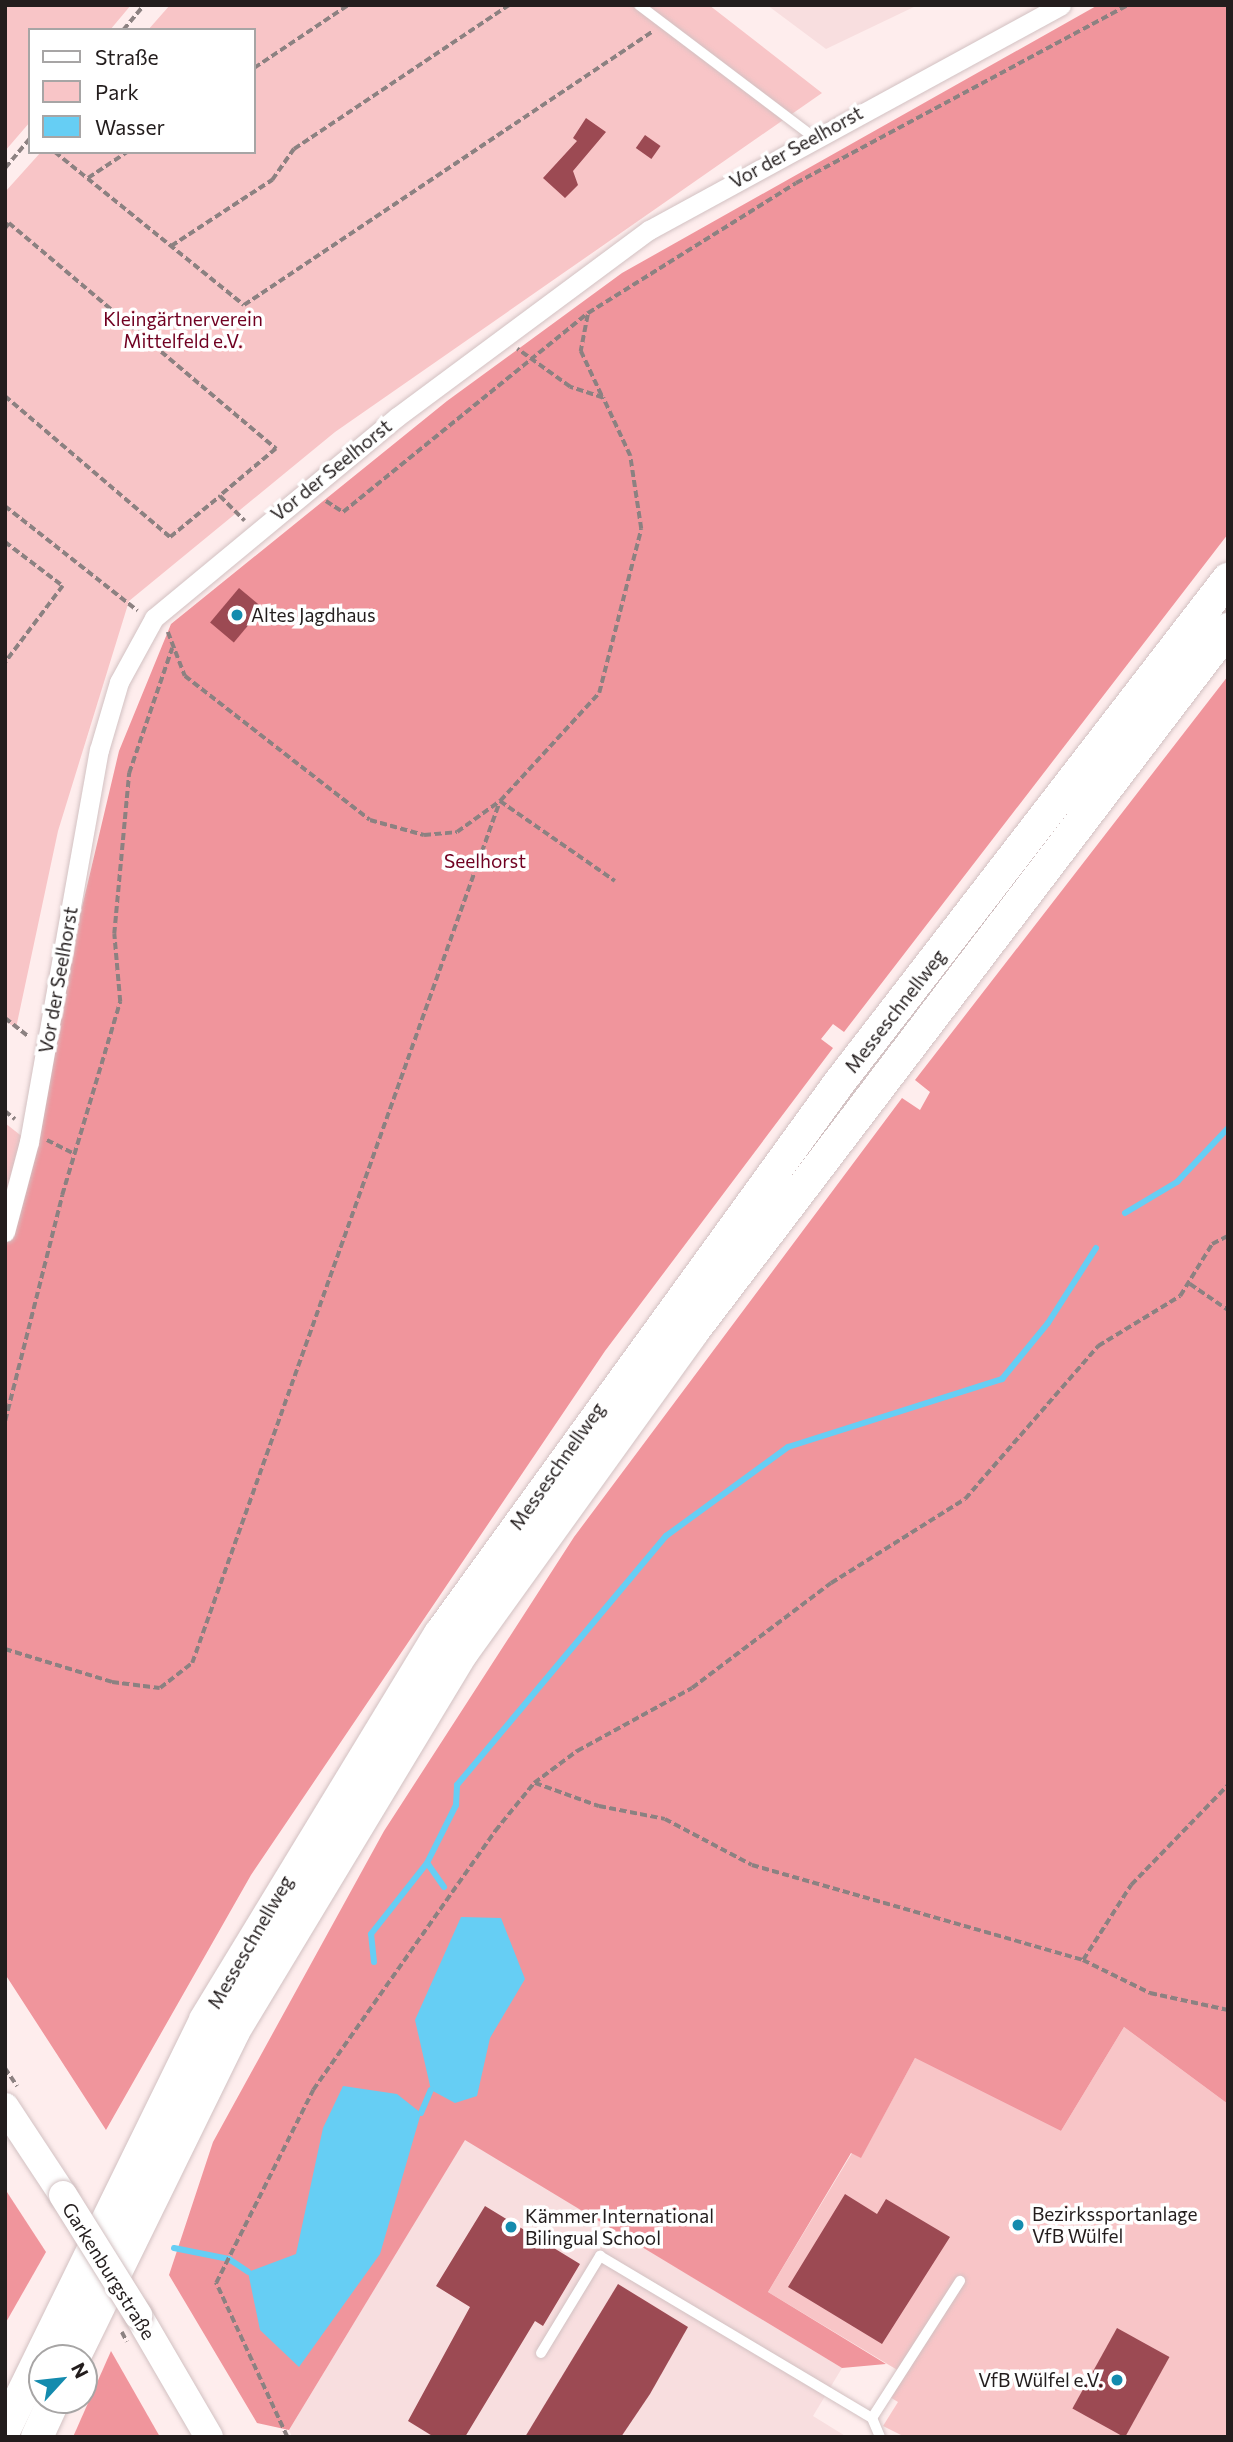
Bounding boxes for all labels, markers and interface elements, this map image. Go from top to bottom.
legend [28,28,256,154]
text: Straße [95,44,159,69]
text: Park [95,79,139,104]
street label: Vor der Seelhorst [726,101,866,193]
text: Wasser [95,114,165,139]
park label: Kleingärtnerverein Mittelfeld e.V. [103,308,263,352]
street label: Vor der Seelhorst [266,414,396,526]
place label: Altes Jagdhaus [251,604,376,626]
marker: Altes Jagdhaus [229,607,245,623]
park label: Seelhorst [444,850,526,872]
street label: Vor der Seelhorst [34,905,82,1055]
street label: Messeschnellweg [840,945,950,1077]
street label: Messeschnellweg [505,1398,609,1534]
street label: Messeschnellweg [203,1871,297,2013]
street label: Garkenburgstraße [58,2198,160,2344]
place label: Bezirkssportanlage VfB Wülfel [1032,2203,1197,2247]
place label: Kämmer International Bilingual School [525,2205,714,2249]
marker: Bezirkssportanlage VfB Wülfel [1010,2217,1026,2233]
marker: Kämmer International Bilingual School [503,2219,519,2235]
north arrow [28,2344,98,2414]
text: N [67,2359,94,2382]
place label: VfB Wülfel e.V. [978,2369,1103,2391]
marker: VfB Wülfel e.V. [1109,2372,1125,2388]

